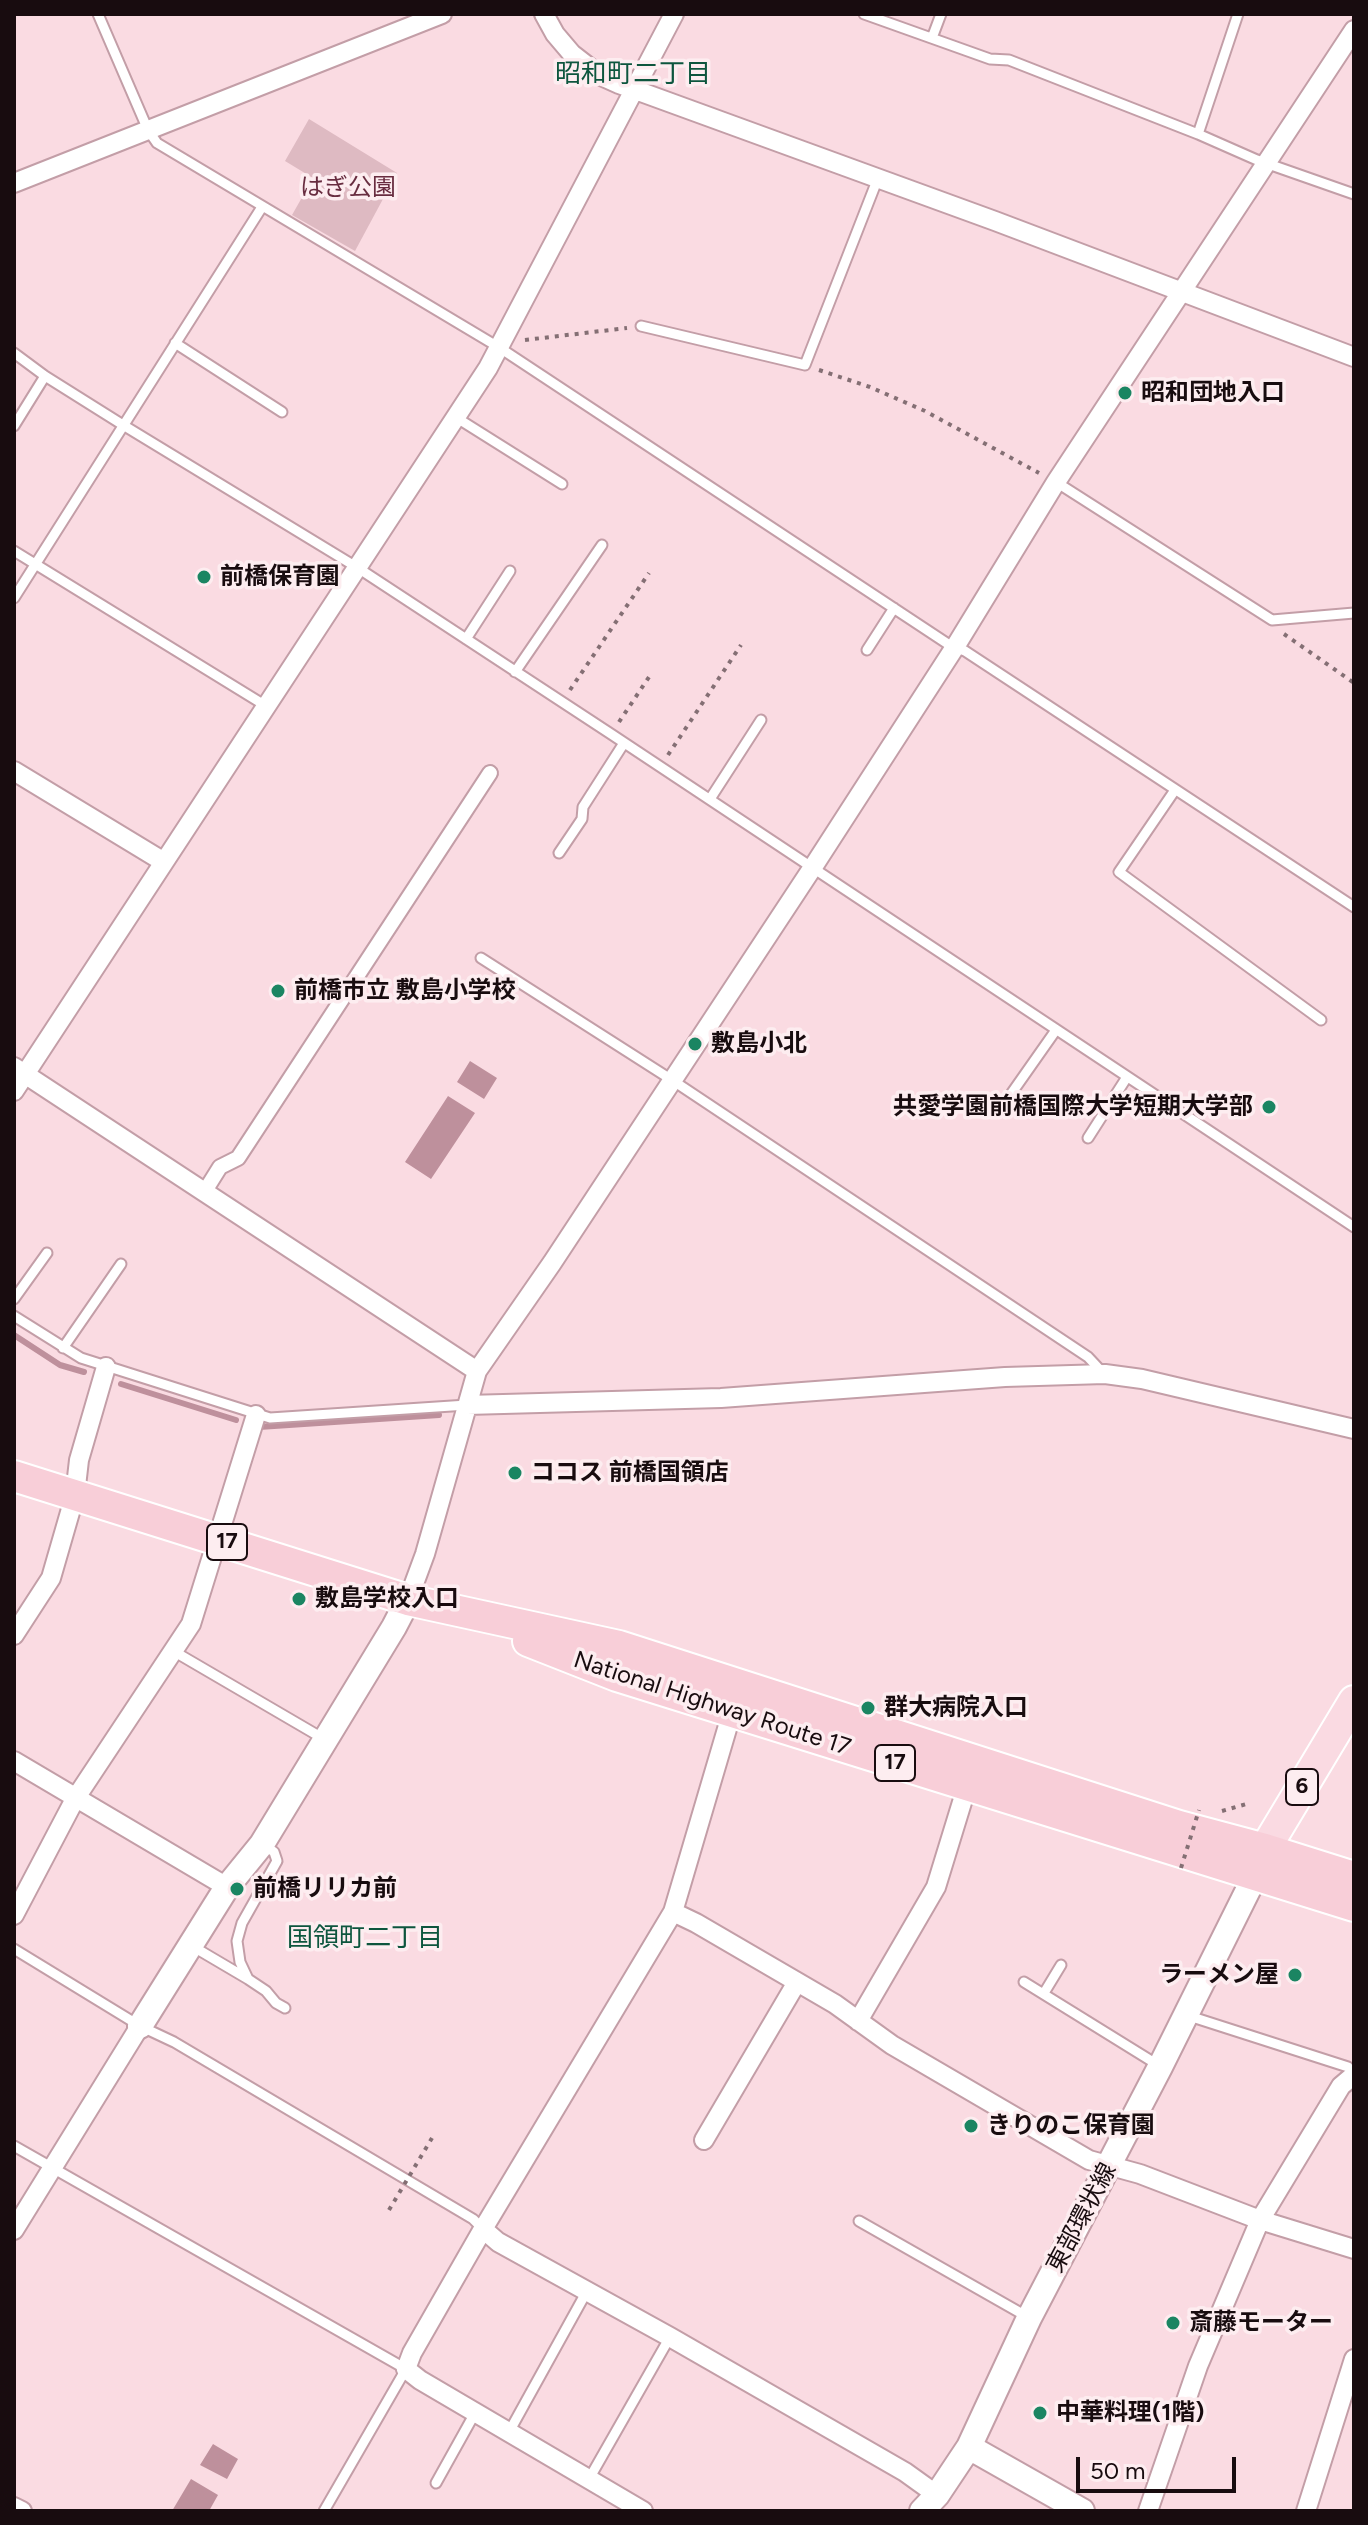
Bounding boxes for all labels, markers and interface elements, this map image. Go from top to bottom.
district label: 昭和町二丁目 [555,58,711,90]
park label: はぎ公園 [300,174,396,202]
place label: 昭和団地入口 [1141,379,1285,407]
marker: 昭和団地入口 [1116,384,1134,402]
place label: 前橋保育園 [220,563,340,591]
marker: 前橋保育園 [195,568,213,586]
place label: 前橋市立 敷島小学校 [294,977,516,1005]
marker: 前橋市立 敷島小学校 [269,982,287,1000]
place label: 敷島小北 [711,1030,807,1058]
marker: 敷島小北 [686,1035,704,1053]
place label: 共愛学園前橋国際大学短期大学部 [893,1093,1253,1121]
marker: 共愛学園前橋国際大学短期大学部 [1260,1098,1278,1116]
place label: ココス 前橋国領店 [531,1459,729,1487]
marker: ココス 前橋国領店 [506,1464,524,1482]
road number: 17 [207,1524,247,1560]
place label: 敷島学校入口 [315,1585,459,1613]
marker: 敷島学校入口 [290,1590,308,1608]
street label: National Highway Route 17 [570,1646,854,1762]
place label: 群大病院入口 [884,1694,1028,1722]
marker: 群大病院入口 [859,1699,877,1717]
road number: 17 [875,1745,915,1781]
road number: 6 [1286,1769,1318,1805]
place label: 前橋リリカ前 [253,1875,397,1903]
marker: 前橋リリカ前 [228,1880,246,1898]
district label: 国領町二丁目 [287,1922,443,1954]
place label: ラーメン屋 [1159,1961,1279,1989]
marker: ラーメン屋 [1286,1966,1304,1984]
place label: きりのこ保育園 [987,2112,1155,2140]
marker: きりのこ保育園 [962,2117,980,2135]
street label: 東部環状線 [1041,2158,1123,2278]
place label: 斎藤モーター [1189,2309,1333,2337]
marker: 斎藤モーター [1164,2314,1182,2332]
place label: 中華料理(1階) [1056,2399,1204,2427]
marker: 中華料理(1階) [1031,2404,1049,2422]
scale bar [1080,2441,1240,2491]
text: 50 m [1090,2456,1146,2485]

